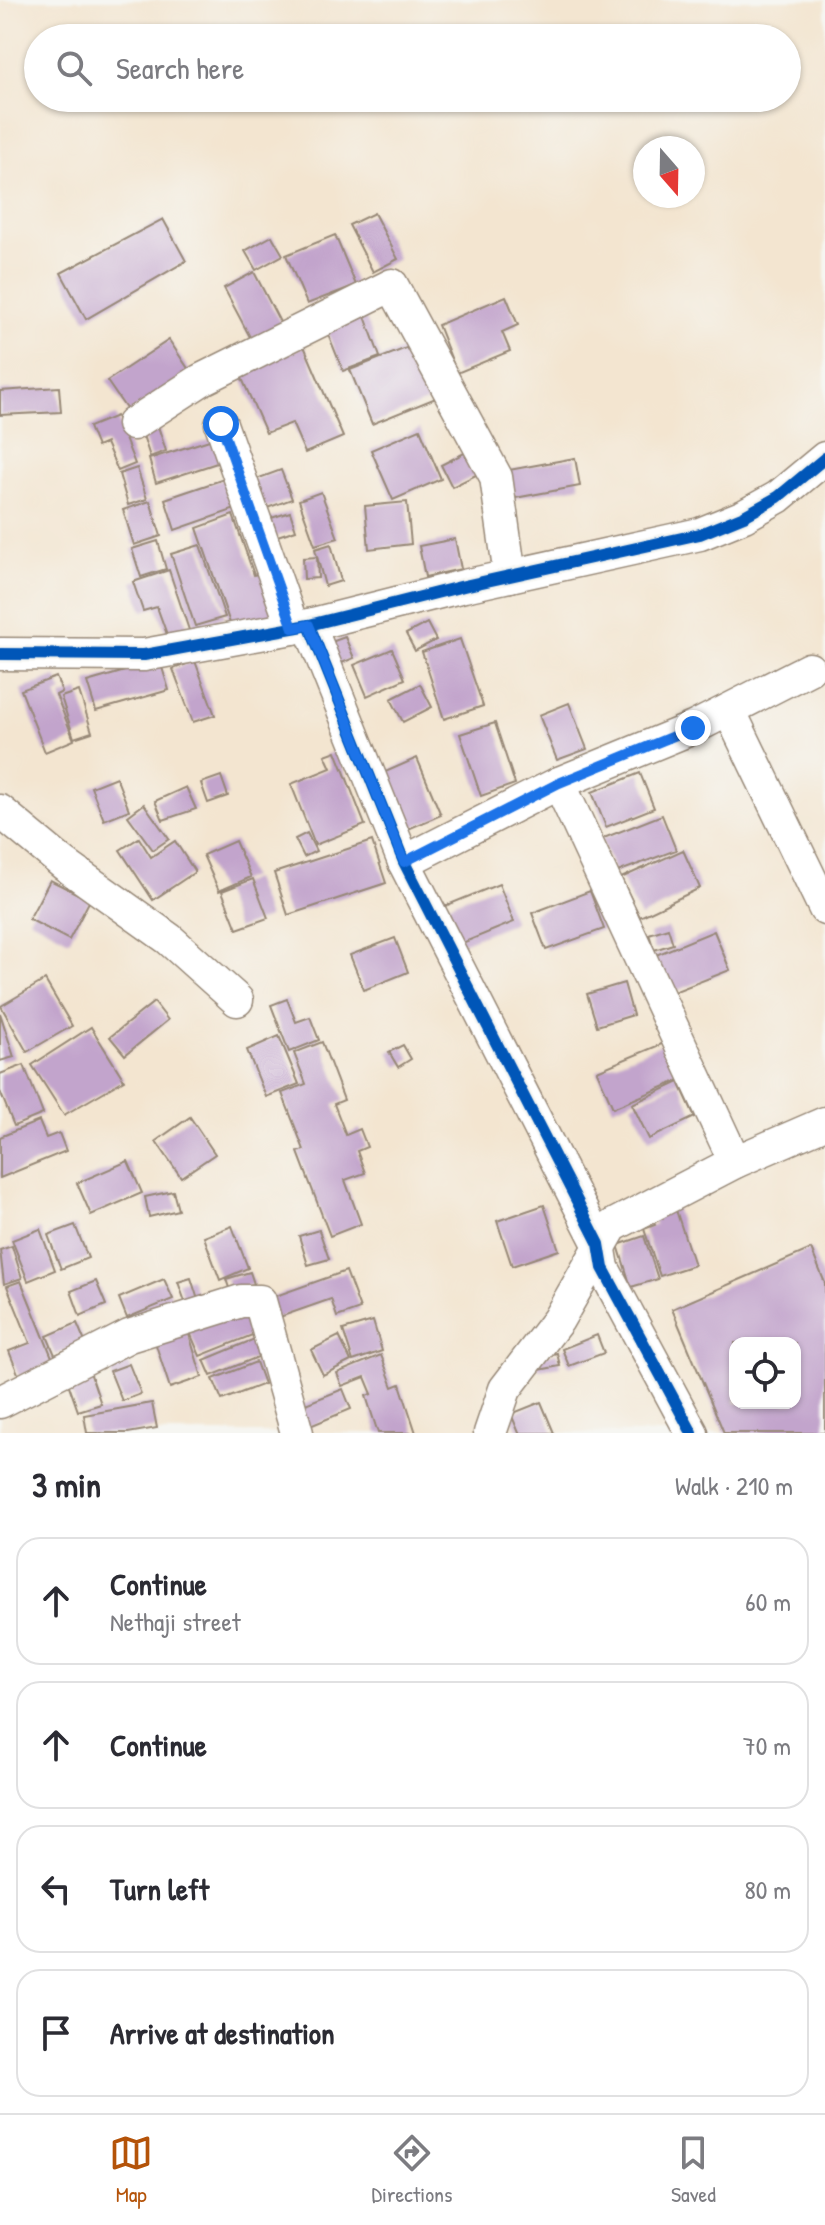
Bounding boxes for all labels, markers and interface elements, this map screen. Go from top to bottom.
search box [24,24,801,112]
icon: search [52,46,96,90]
text: Search here [116,48,244,88]
north arrow [633,136,705,208]
route start [203,406,239,442]
route end [675,710,711,746]
map controls [729,1337,801,1409]
button: locate [729,1337,801,1409]
text: 3 min [32,1462,101,1508]
text: Walk · 210 m [675,1468,793,1503]
text: Continue [110,1564,207,1604]
icon: ahead [34,1579,78,1623]
text: 60 m [745,1584,791,1619]
text: Nethaji street [110,1604,241,1639]
icon: ahead [34,1723,78,1767]
text: Continue [110,1725,207,1765]
text: 70 m [743,1728,791,1763]
icon: left [34,1867,78,1911]
text: Turn left [110,1869,209,1909]
text: 80 m [744,1872,791,1907]
icon: arrive [34,2011,78,2055]
text: Arrive at destination [110,2013,335,2053]
tab: Map [109,2131,153,2209]
tab: Directions [372,2131,453,2209]
tab: Saved [671,2131,716,2209]

